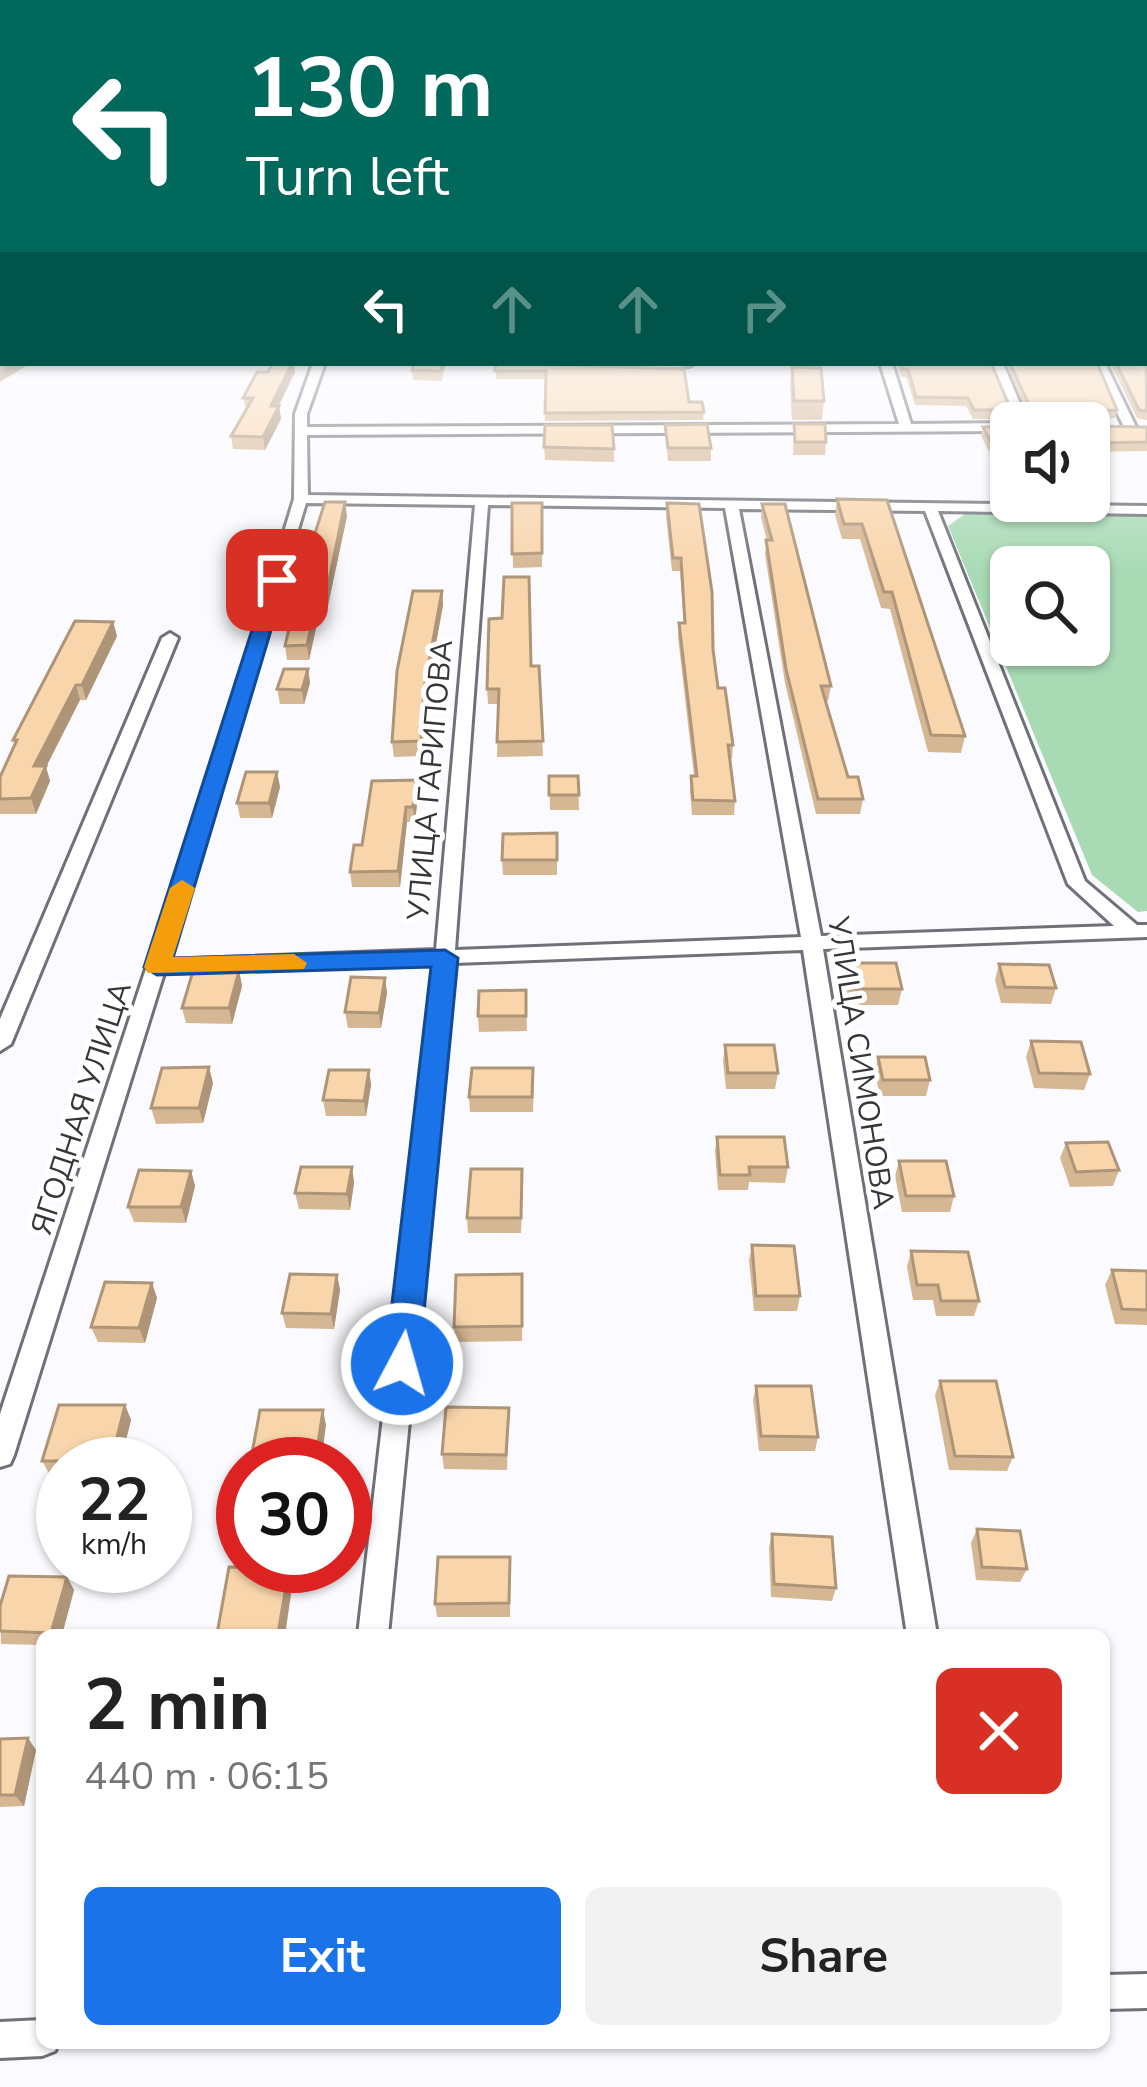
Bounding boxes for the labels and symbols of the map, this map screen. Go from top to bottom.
pin [226,529,328,631]
street label: УЛИЦА ГАРИПОВА [398,638,463,923]
street label: УЛИЦА СИМОНОВА [817,913,904,1212]
street label: ЯГОДНАЯ УЛИЦА [21,976,142,1240]
position arrow [339,1301,465,1427]
speed limit sign: 30 [216,1437,372,1593]

